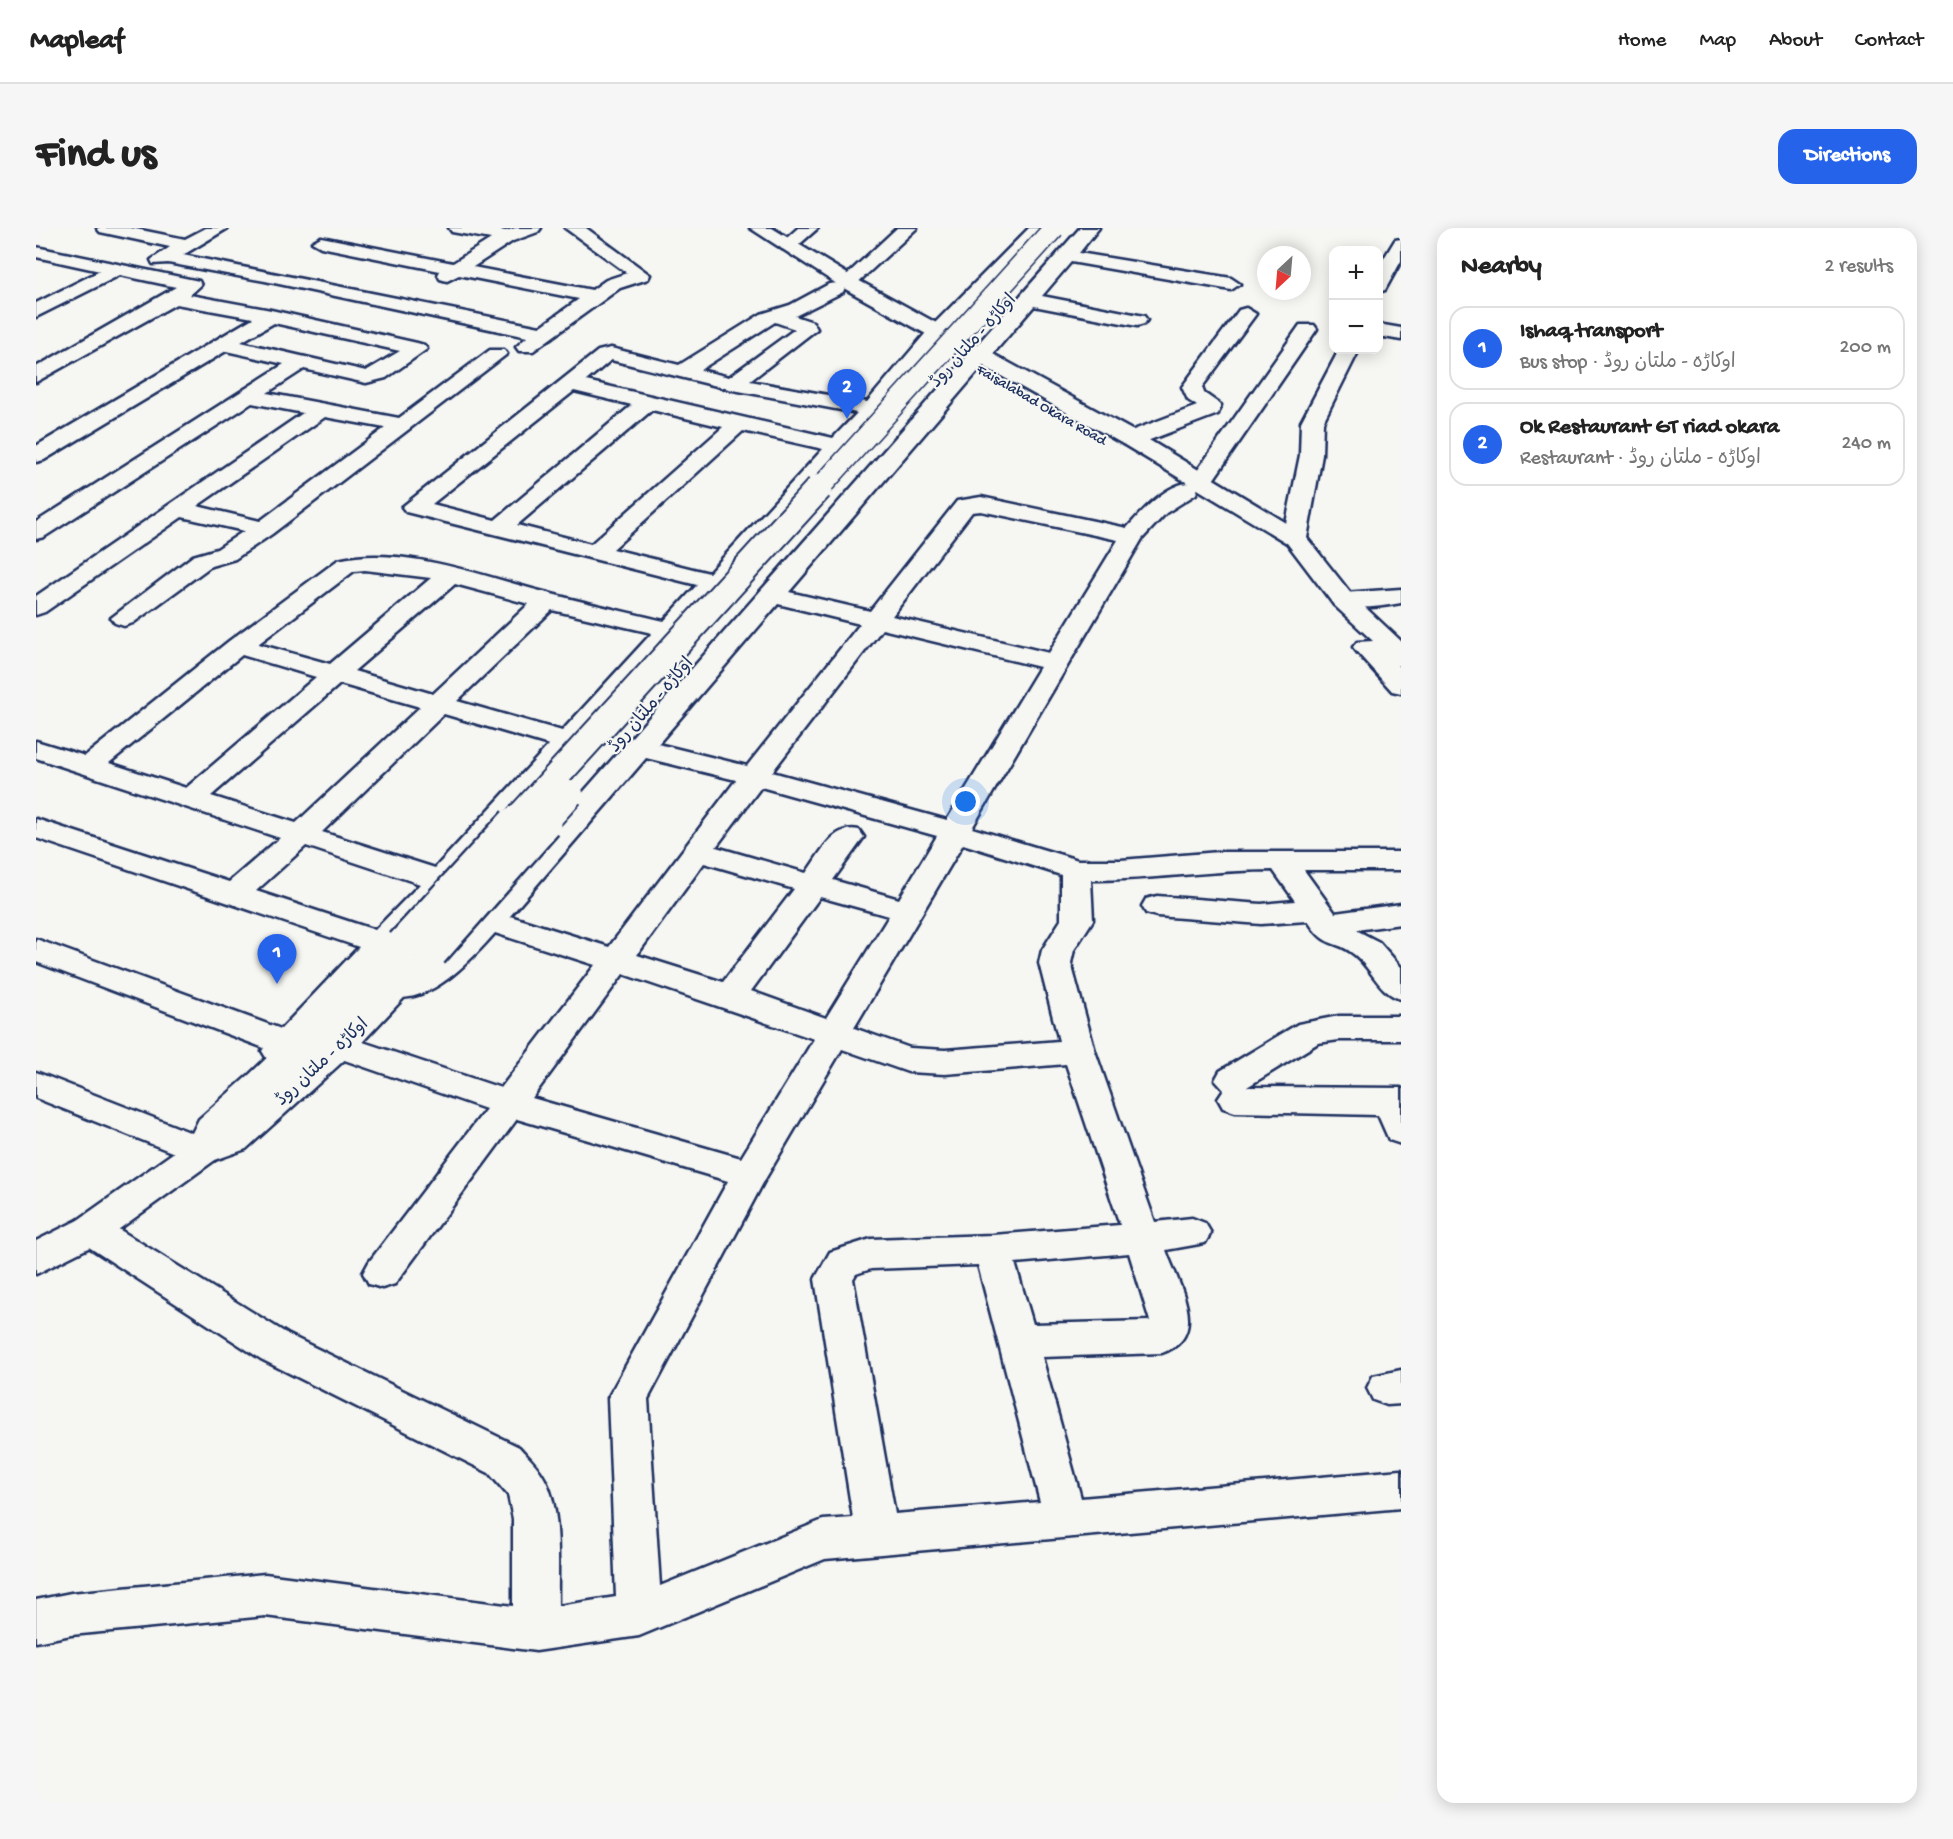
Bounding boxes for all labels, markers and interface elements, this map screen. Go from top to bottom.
text: Mapleaf [30,25,124,58]
text: Home [1618,29,1666,54]
text: Map [1699,29,1736,54]
text: About [1769,29,1822,54]
text: Contact [1855,29,1923,54]
button: Directions [1778,129,1917,184]
text: Find us [36,132,156,181]
north arrow [1257,246,1311,300]
map controls [1329,246,1383,354]
button: + [1329,246,1383,300]
text: Nearby [1461,252,1542,283]
text: 2 results [1824,256,1893,279]
street label: اوکاڑہ - ملتان روڈ [925,290,1022,393]
button: − [1329,300,1383,354]
text: Ishaq transport [1520,319,1662,345]
text: 1 [1478,337,1487,360]
text: 200 m [1840,337,1891,360]
text: Bus stop · اوکاڑہ - ملتان روڈ [1520,352,1736,375]
street label: Faisalabad Okara Road [972,361,1110,451]
pin: 2 [828,370,866,419]
text: Ok Restaurant GT riad okara [1520,415,1779,441]
text: 2 [1478,433,1487,456]
text: 240 m [1841,433,1891,456]
text: Restaurant · اوکاڑہ - ملتان روڈ [1520,448,1761,471]
street label: اوکاڑہ - ملتان روڈ [604,653,699,758]
your location [951,787,980,816]
pin: 1 [258,934,296,984]
street label: اوکاڑہ - ملتان روڈ [271,1014,373,1111]

